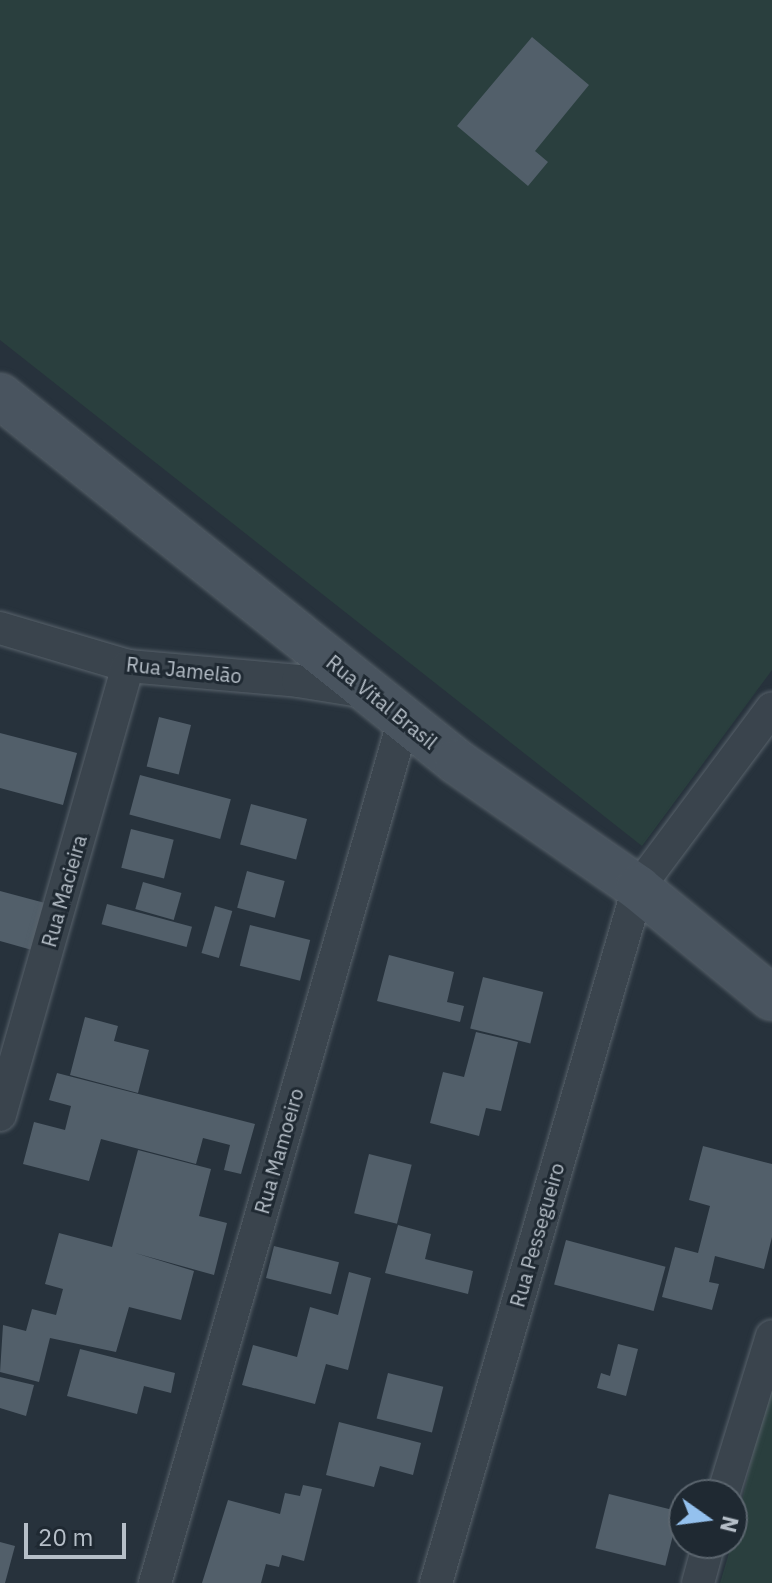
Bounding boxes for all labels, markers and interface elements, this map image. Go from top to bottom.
street label: Rua Vital Brasil [322,650,442,754]
street label: Rua Jamelão [125,652,243,688]
street label: Rua Macieira [37,832,91,950]
street label: Rua Mamoeiro [250,1085,308,1217]
street label: Rua Pessegueiro [505,1160,569,1310]
north arrow [668,1479,748,1559]
scale bar [28,1507,130,1557]
text: N [714,1513,746,1536]
text: 20 m [38,1521,93,1553]

